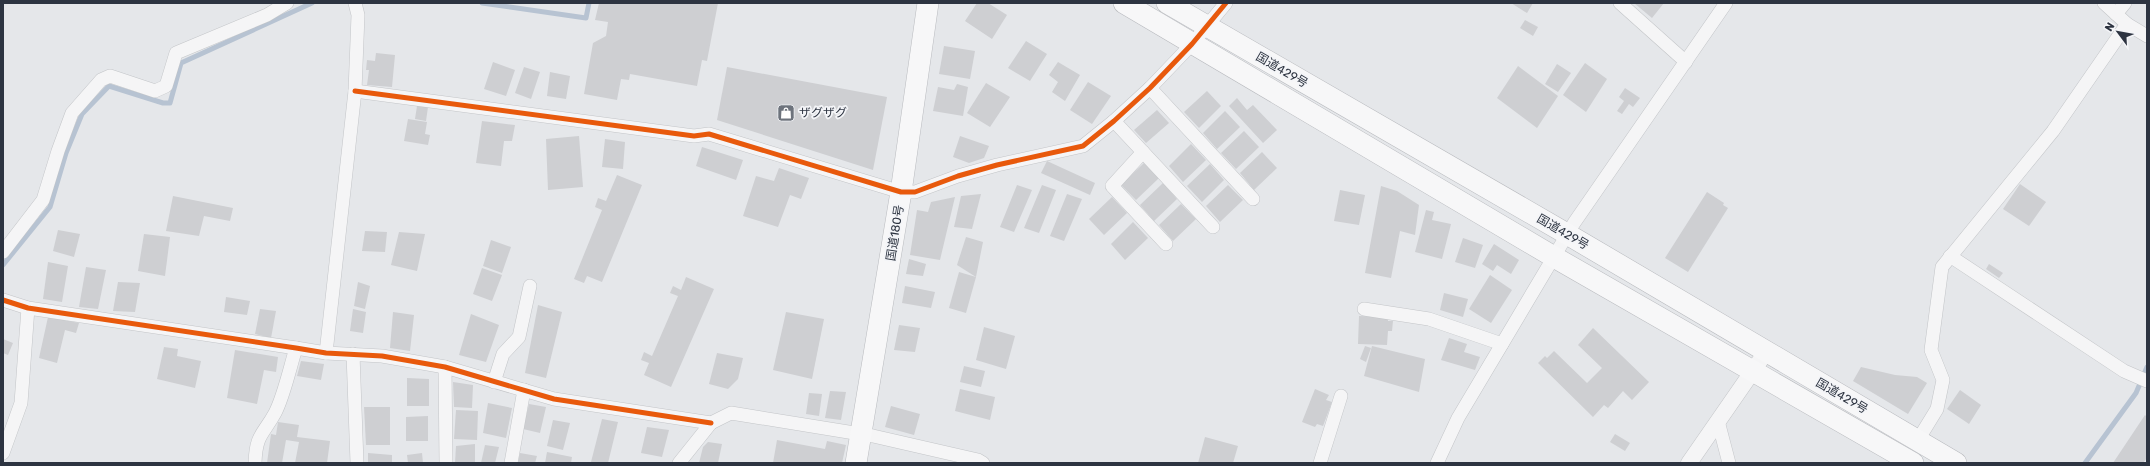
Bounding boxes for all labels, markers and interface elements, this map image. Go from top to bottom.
north arrow [2098,12,2138,52]
text: N [2102,20,2118,34]
street label: 国道429号 [1254,50,1310,90]
shop icon: ザグザグ [776,103,796,123]
place label: ザグザグ [799,106,847,120]
street label: 国道180号 [884,204,906,262]
street label: 国道429号 [1535,212,1591,252]
street label: 国道429号 [1814,376,1870,416]

